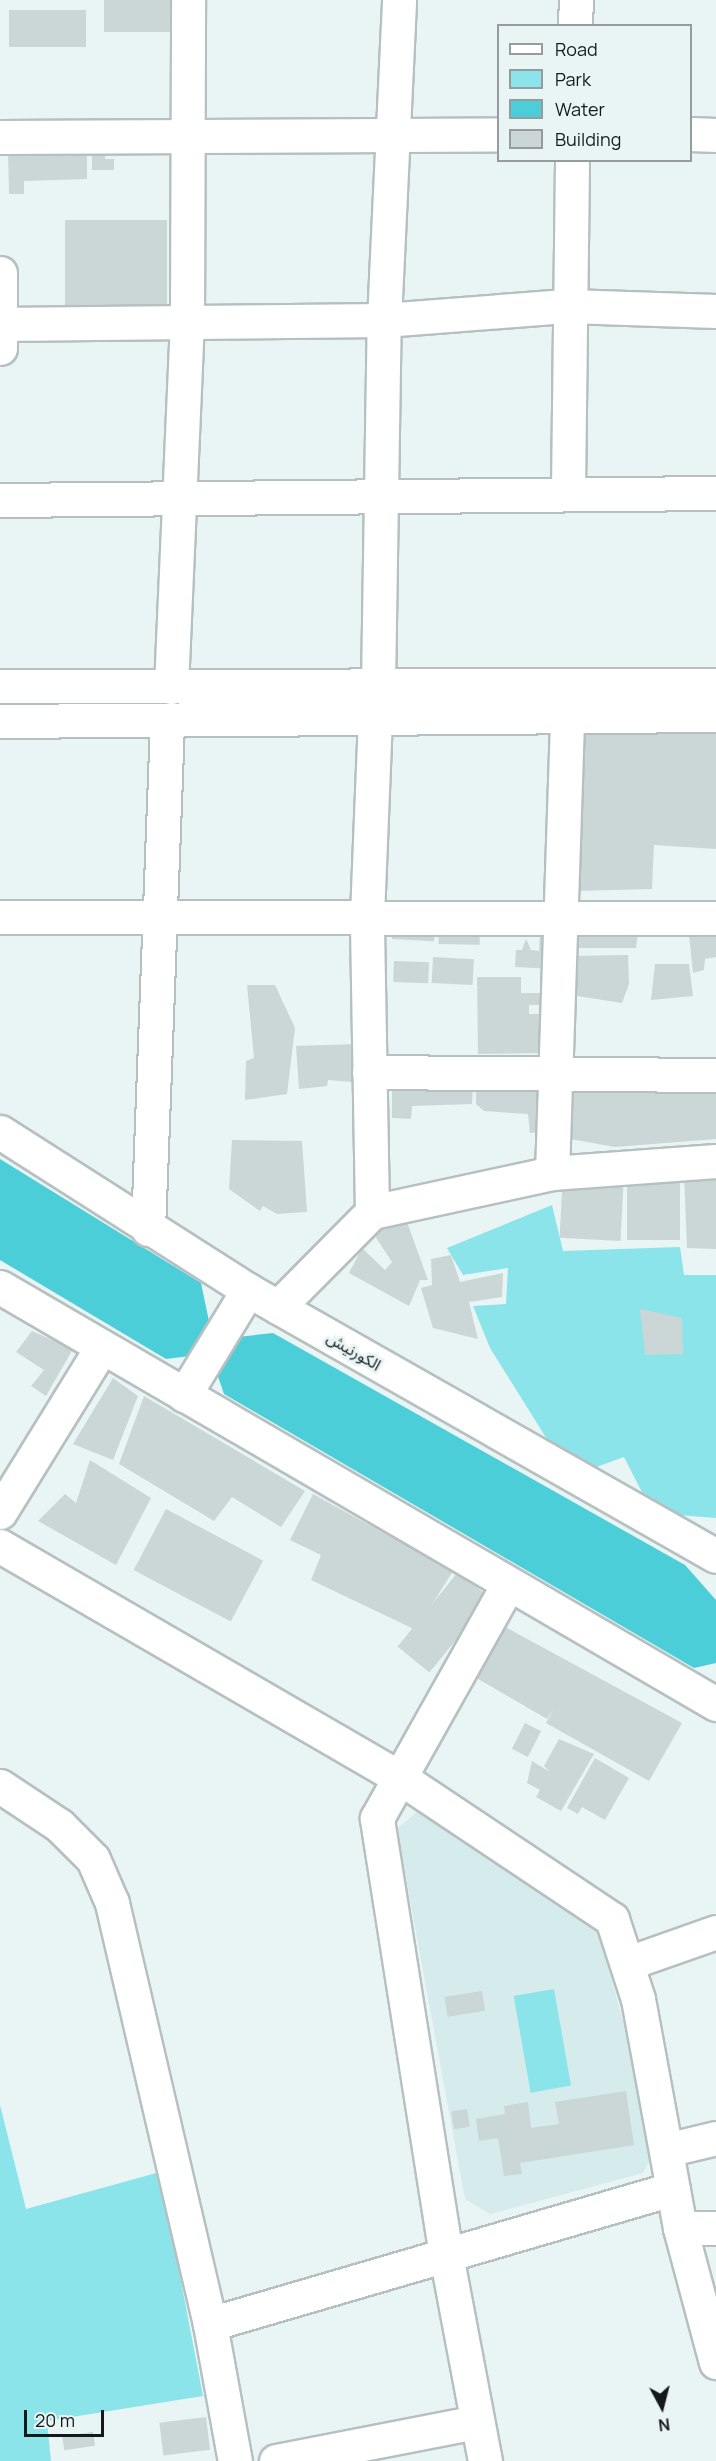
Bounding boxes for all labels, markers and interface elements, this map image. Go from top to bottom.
legend [497,24,692,162]
text: Road [555,37,598,61]
text: Park [555,67,591,91]
text: Water [555,97,605,121]
text: Building [555,127,621,151]
street label: الكورنيش [323,1328,385,1374]
north arrow [632,2377,692,2437]
scale bar [27,2398,106,2436]
text: 20 m [35,2408,75,2432]
text: N [657,2413,671,2436]

